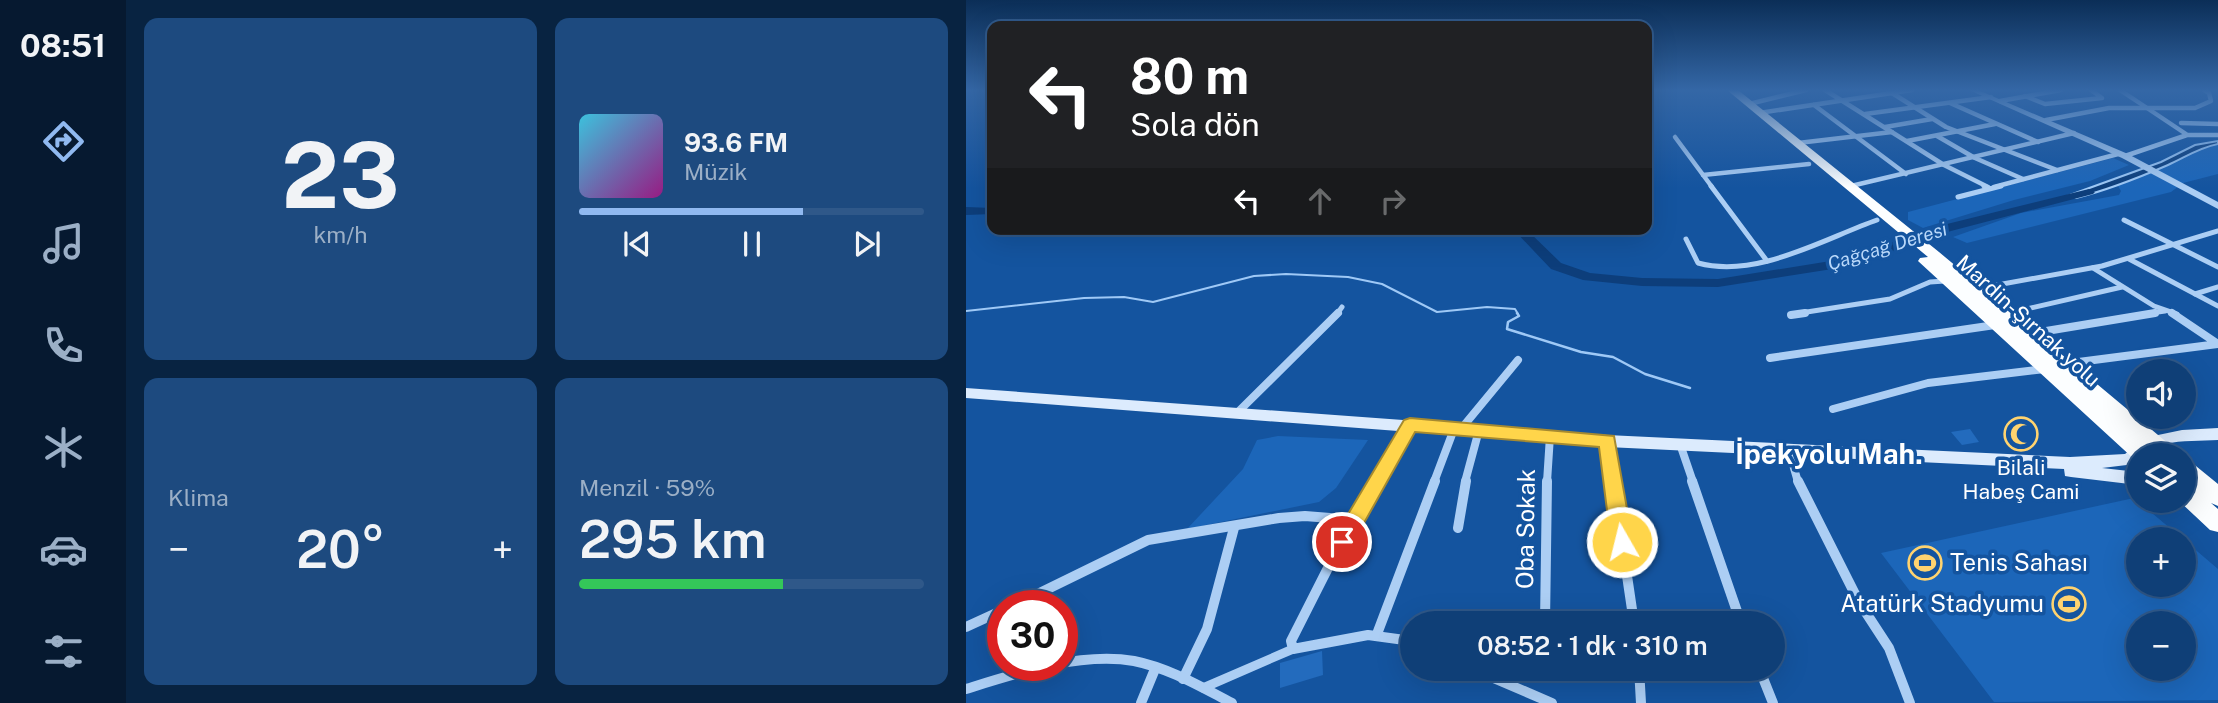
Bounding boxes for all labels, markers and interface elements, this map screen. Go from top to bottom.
text: 08:51 [20,27,106,64]
text: 80 m [1130,47,1249,105]
icon: left [1015,49,1106,140]
text: Sola dön [1130,106,1260,143]
icon: directions [39,117,88,166]
text: 23 [281,122,400,228]
text: 93.6 FM [684,127,788,158]
text: Müzik [684,158,747,185]
icon: left [1228,182,1266,220]
icon: ahead [1301,182,1339,220]
icon: right [1374,182,1412,220]
water label: Çağçağ Deresi [1825,217,1950,275]
icon: music [39,219,88,268]
text: km/h [313,221,368,248]
icon: previous [618,225,656,263]
icon: pause [733,225,771,263]
icon: next [848,225,886,263]
street label: Mardin-Şırnak yolu [1951,250,2105,392]
icon: phone [39,321,88,370]
map controls [2126,359,2196,681]
button: sound [2126,359,2196,429]
mosque icon: Bilali Habeş Cami [2002,415,2040,453]
icon: climate [39,423,88,472]
district label: İpekyolu Mah. [1735,437,1923,470]
button: layers [2126,443,2196,513]
place label: Bilali Habeş Cami [1963,455,2079,504]
street label: Oba Sokak [1510,469,1540,589]
text: Menzil · 59% [579,474,715,501]
text: Klima [168,484,229,511]
position arrow [1585,505,1659,579]
text: 295 km [579,509,767,570]
pin [1312,512,1372,572]
text: 20° [296,519,385,580]
icon: arrive [1323,523,1361,561]
icon: car [39,525,88,574]
text: − [168,527,189,572]
text: + [492,527,513,572]
button: + [2126,527,2196,597]
sports icon: Tenis Sahası [1906,544,1944,582]
place label: Tenis Sahası [1950,548,2088,576]
sports icon: Atatürk Stadyumu [2050,585,2088,623]
place label: Atatürk Stadyumu [1840,589,2044,617]
speed limit sign: 30 [987,590,1078,681]
button: − [2126,611,2196,681]
icon: filters [39,627,88,676]
text: 08:52 · 1 dk · 310 m [1477,630,1708,661]

